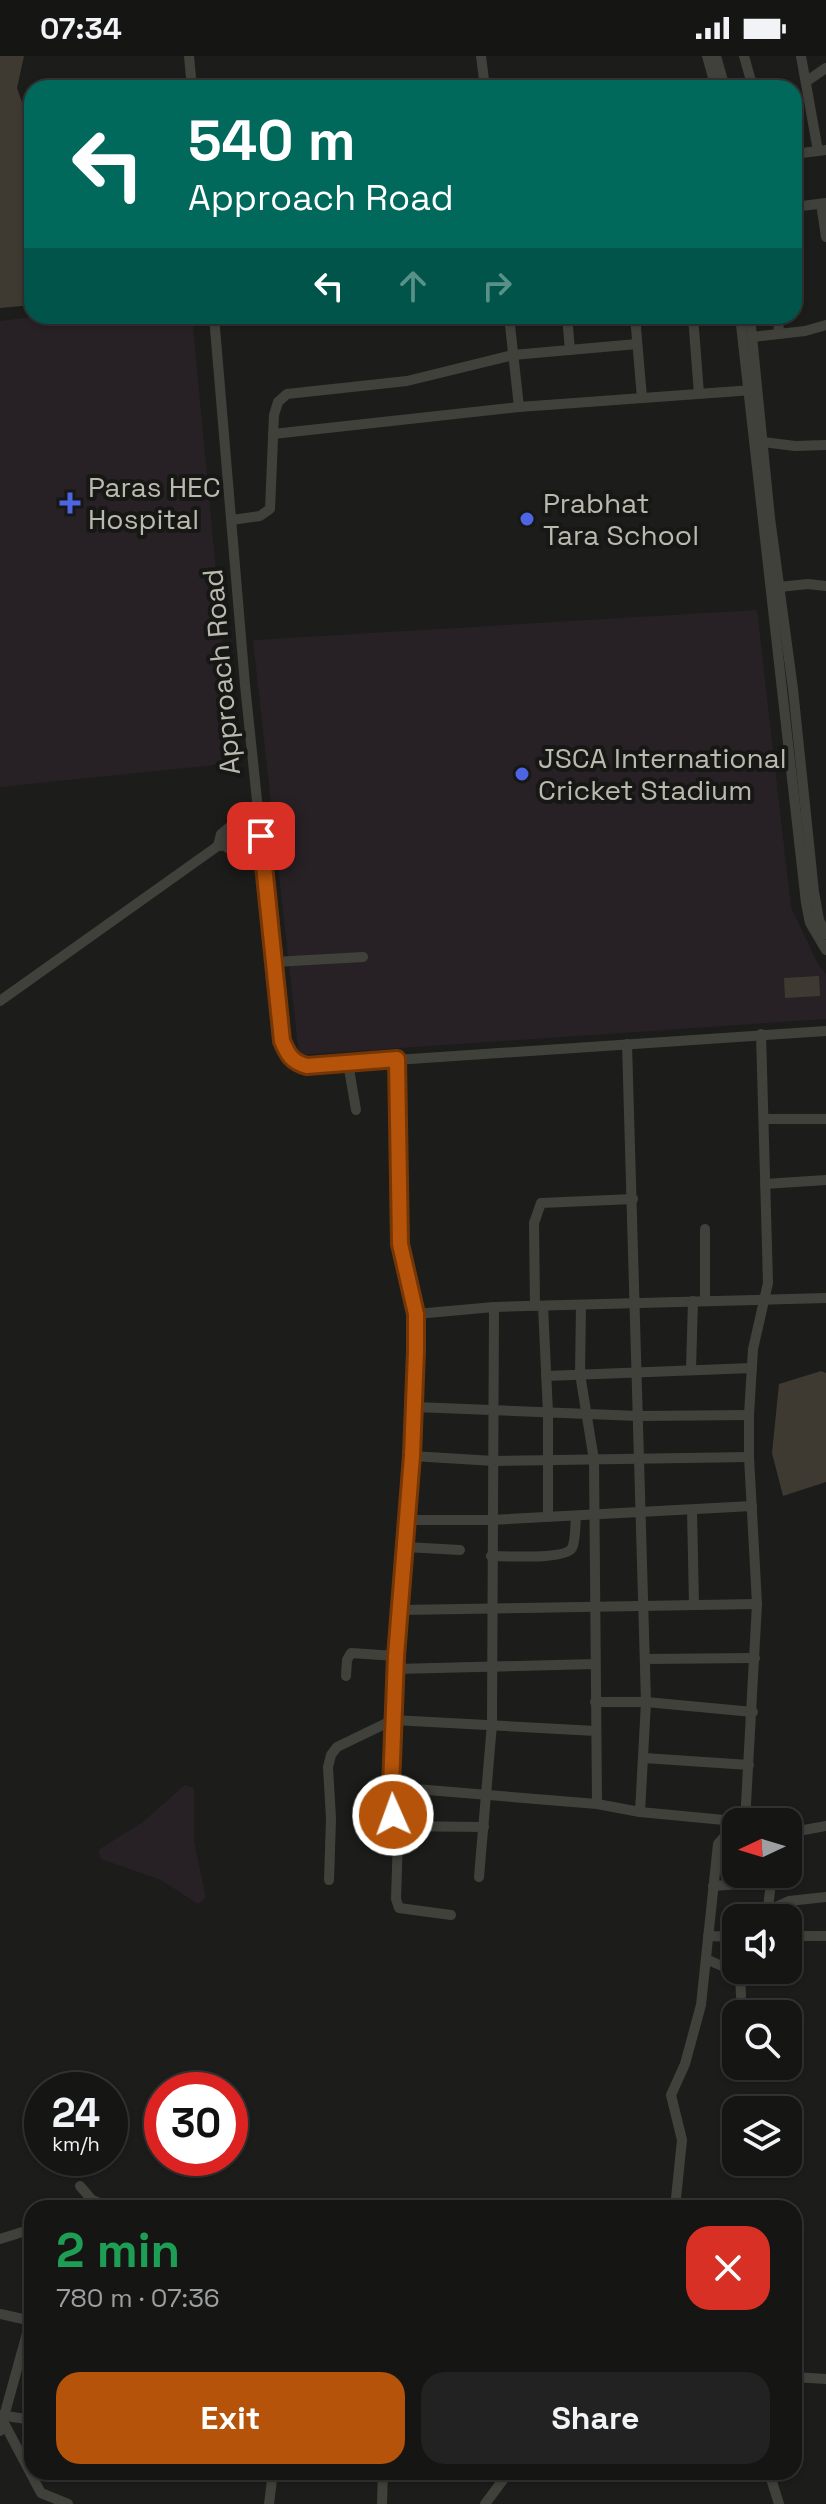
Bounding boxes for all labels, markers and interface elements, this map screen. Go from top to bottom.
text: 07:34 [40,9,122,48]
text: 540 m [188,105,356,176]
icon: left [56,112,160,216]
text: Approach Road [188,175,454,221]
icon: left [307,264,351,308]
icon: ahead [391,264,435,308]
icon: right [475,264,519,308]
place label: Paras HEC Hospital [88,469,221,537]
place label: Prabhat Tara School [543,485,699,553]
marker: Paras HEC Hospital [59,492,81,514]
marker: Prabhat Tara School [518,510,536,528]
street label: Approach Road [194,568,248,776]
place label: JSCA International Cricket Stadium [538,740,787,808]
marker: JSCA International Cricket Stadium [513,765,531,783]
pin [227,802,295,870]
icon: arrive [239,814,283,858]
position arrow [351,1773,435,1857]
north arrow [722,1808,802,1888]
map controls [722,1808,802,2176]
button: sound [722,1904,802,1984]
button: search [722,2000,802,2080]
speed limit sign: 30 [144,2072,248,2176]
text: 24 [52,2088,100,2139]
button: layers [722,2096,802,2176]
text: km/h [52,2131,100,2157]
text: 2 min [56,2220,180,2281]
button: close [686,2226,770,2310]
text: 780 m · 07:36 [56,2281,220,2315]
button: Exit [56,2372,405,2464]
button: Share [421,2372,770,2464]

